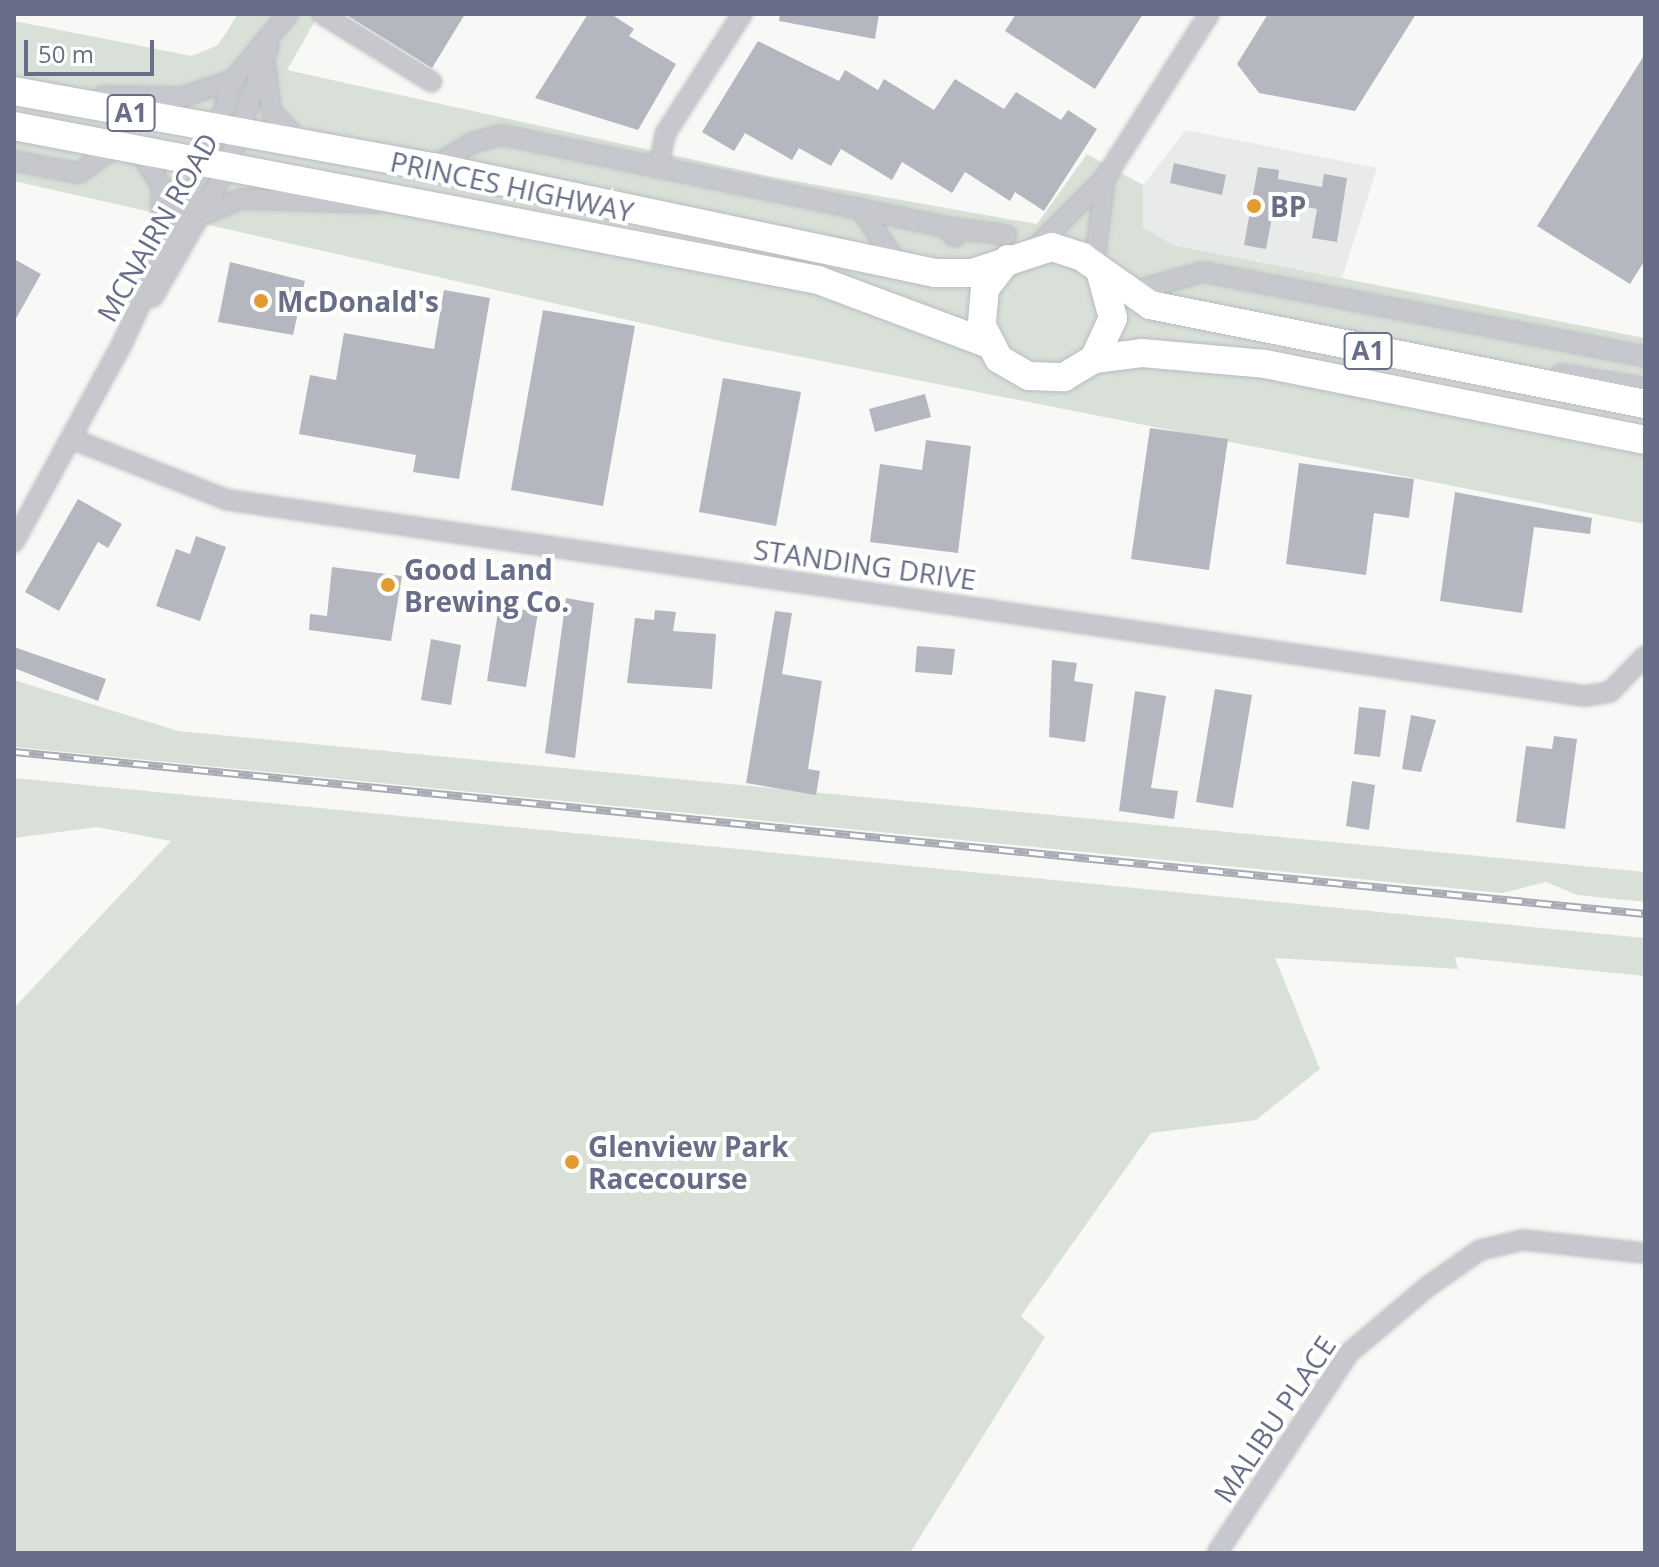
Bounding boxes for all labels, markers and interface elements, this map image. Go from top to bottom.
scale bar [28,24,158,74]
text: 50 m [38,37,94,70]
road number: A1 [105,91,157,135]
street label: MCNAIRN ROAD [89,127,225,327]
street label: PRINCES HIGHWAY [387,144,637,228]
place label: BP [1270,189,1306,223]
marker: BP [1245,197,1263,215]
place label: McDonald's [277,284,439,318]
marker: McDonald's [252,292,270,310]
road number: A1 [1342,329,1394,373]
street label: STANDING DRIVE [752,532,978,596]
place label: Good Land Brewing Co. [404,552,569,618]
marker: Good Land Brewing Co. [379,576,397,594]
place label: Glenview Park Racecourse [588,1129,789,1195]
marker: Glenview Park Racecourse [563,1153,581,1171]
street label: MALIBU PLACE [1206,1329,1342,1509]

